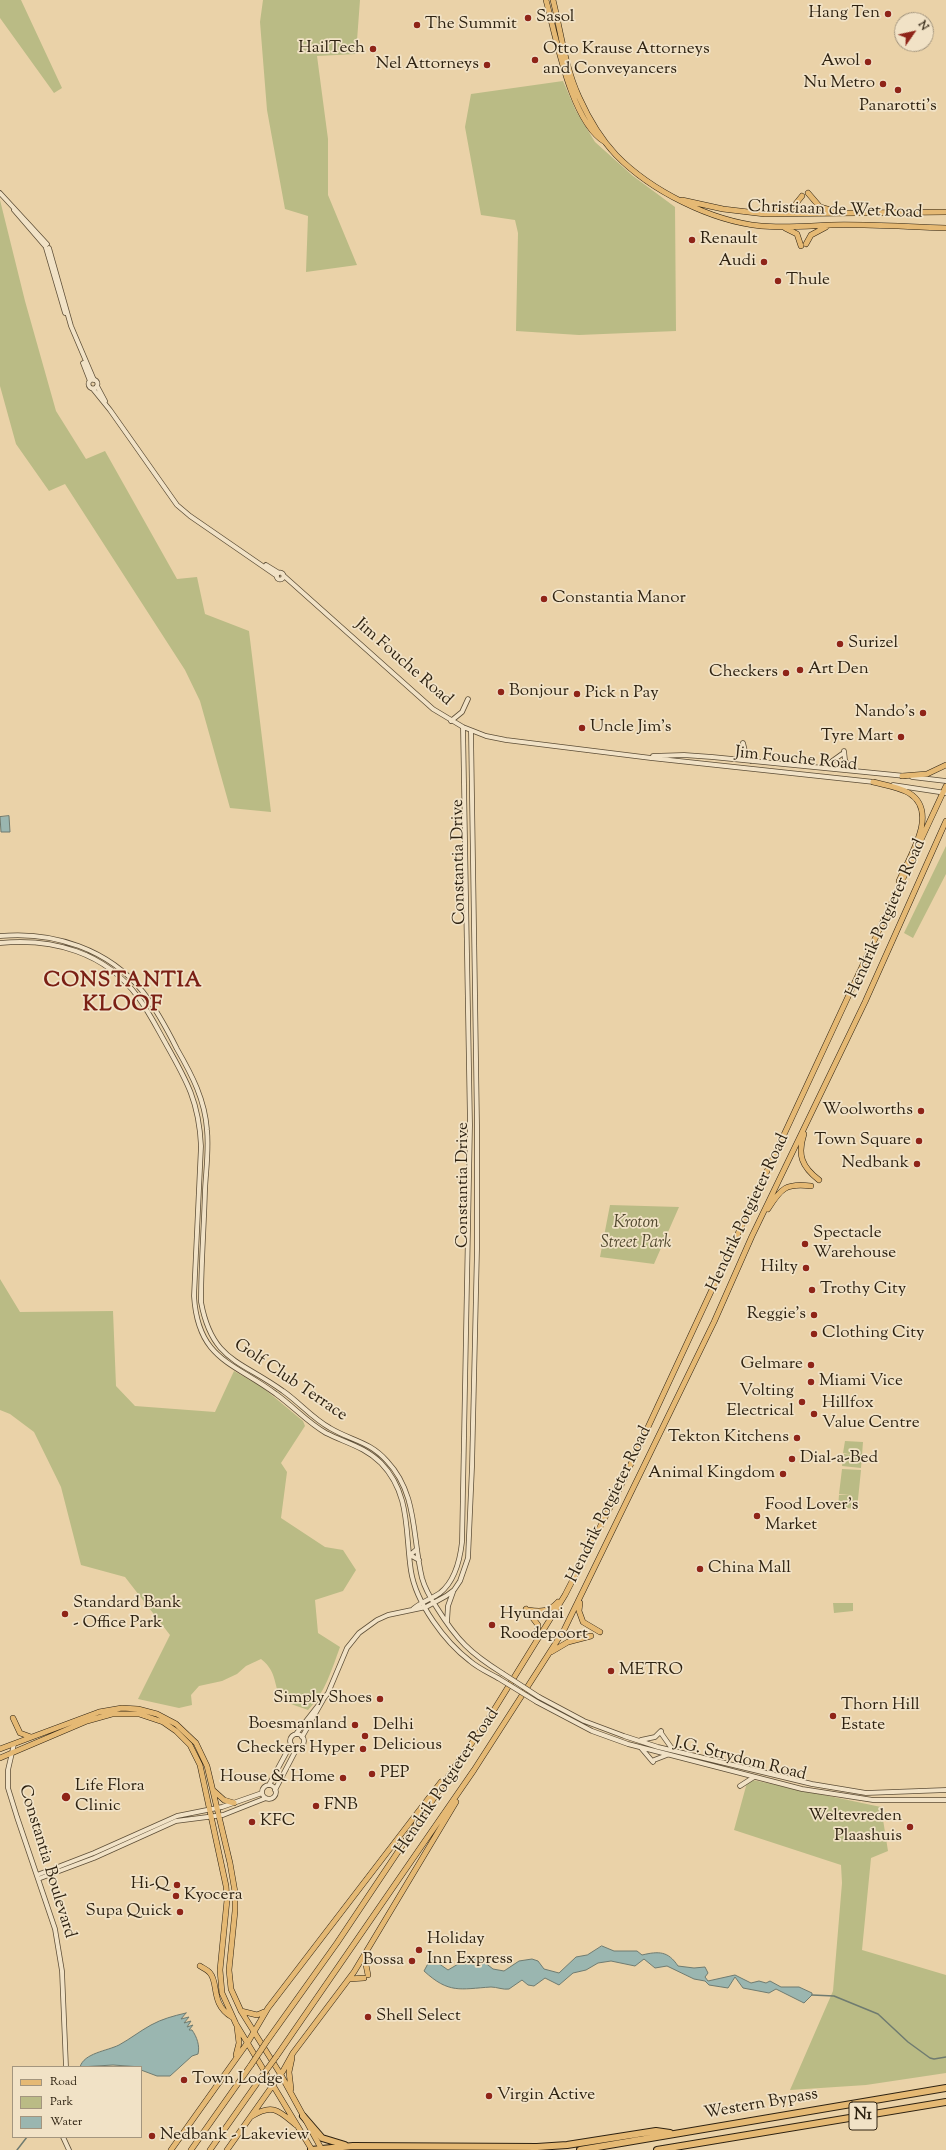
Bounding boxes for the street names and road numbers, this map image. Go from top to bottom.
street label: Christiaan de Wet Road [747,198,923,224]
street label: Jim Fouche Road [350,615,456,711]
street label: Jim Fouche Road [734,743,858,777]
street label: Constantia Drive [449,799,471,925]
street label: Hendrik Potgieter Road [843,837,931,1001]
street label: Constantia Drive [454,1122,474,1248]
street label: Hendrik Potgieter Road [704,1131,794,1295]
street label: Golf Club Terrace [229,1335,351,1427]
street label: Hendrik Potgieter Road [563,1423,657,1587]
street label: Hendrik Potgieter Road [392,1705,504,1859]
street label: J.G. Strydom Road [672,1734,808,1786]
street label: Constantia Boulevard [13,1783,79,1941]
street label: Western Bypass [702,2085,820,2125]
road number: N1 [849,2102,877,2130]

